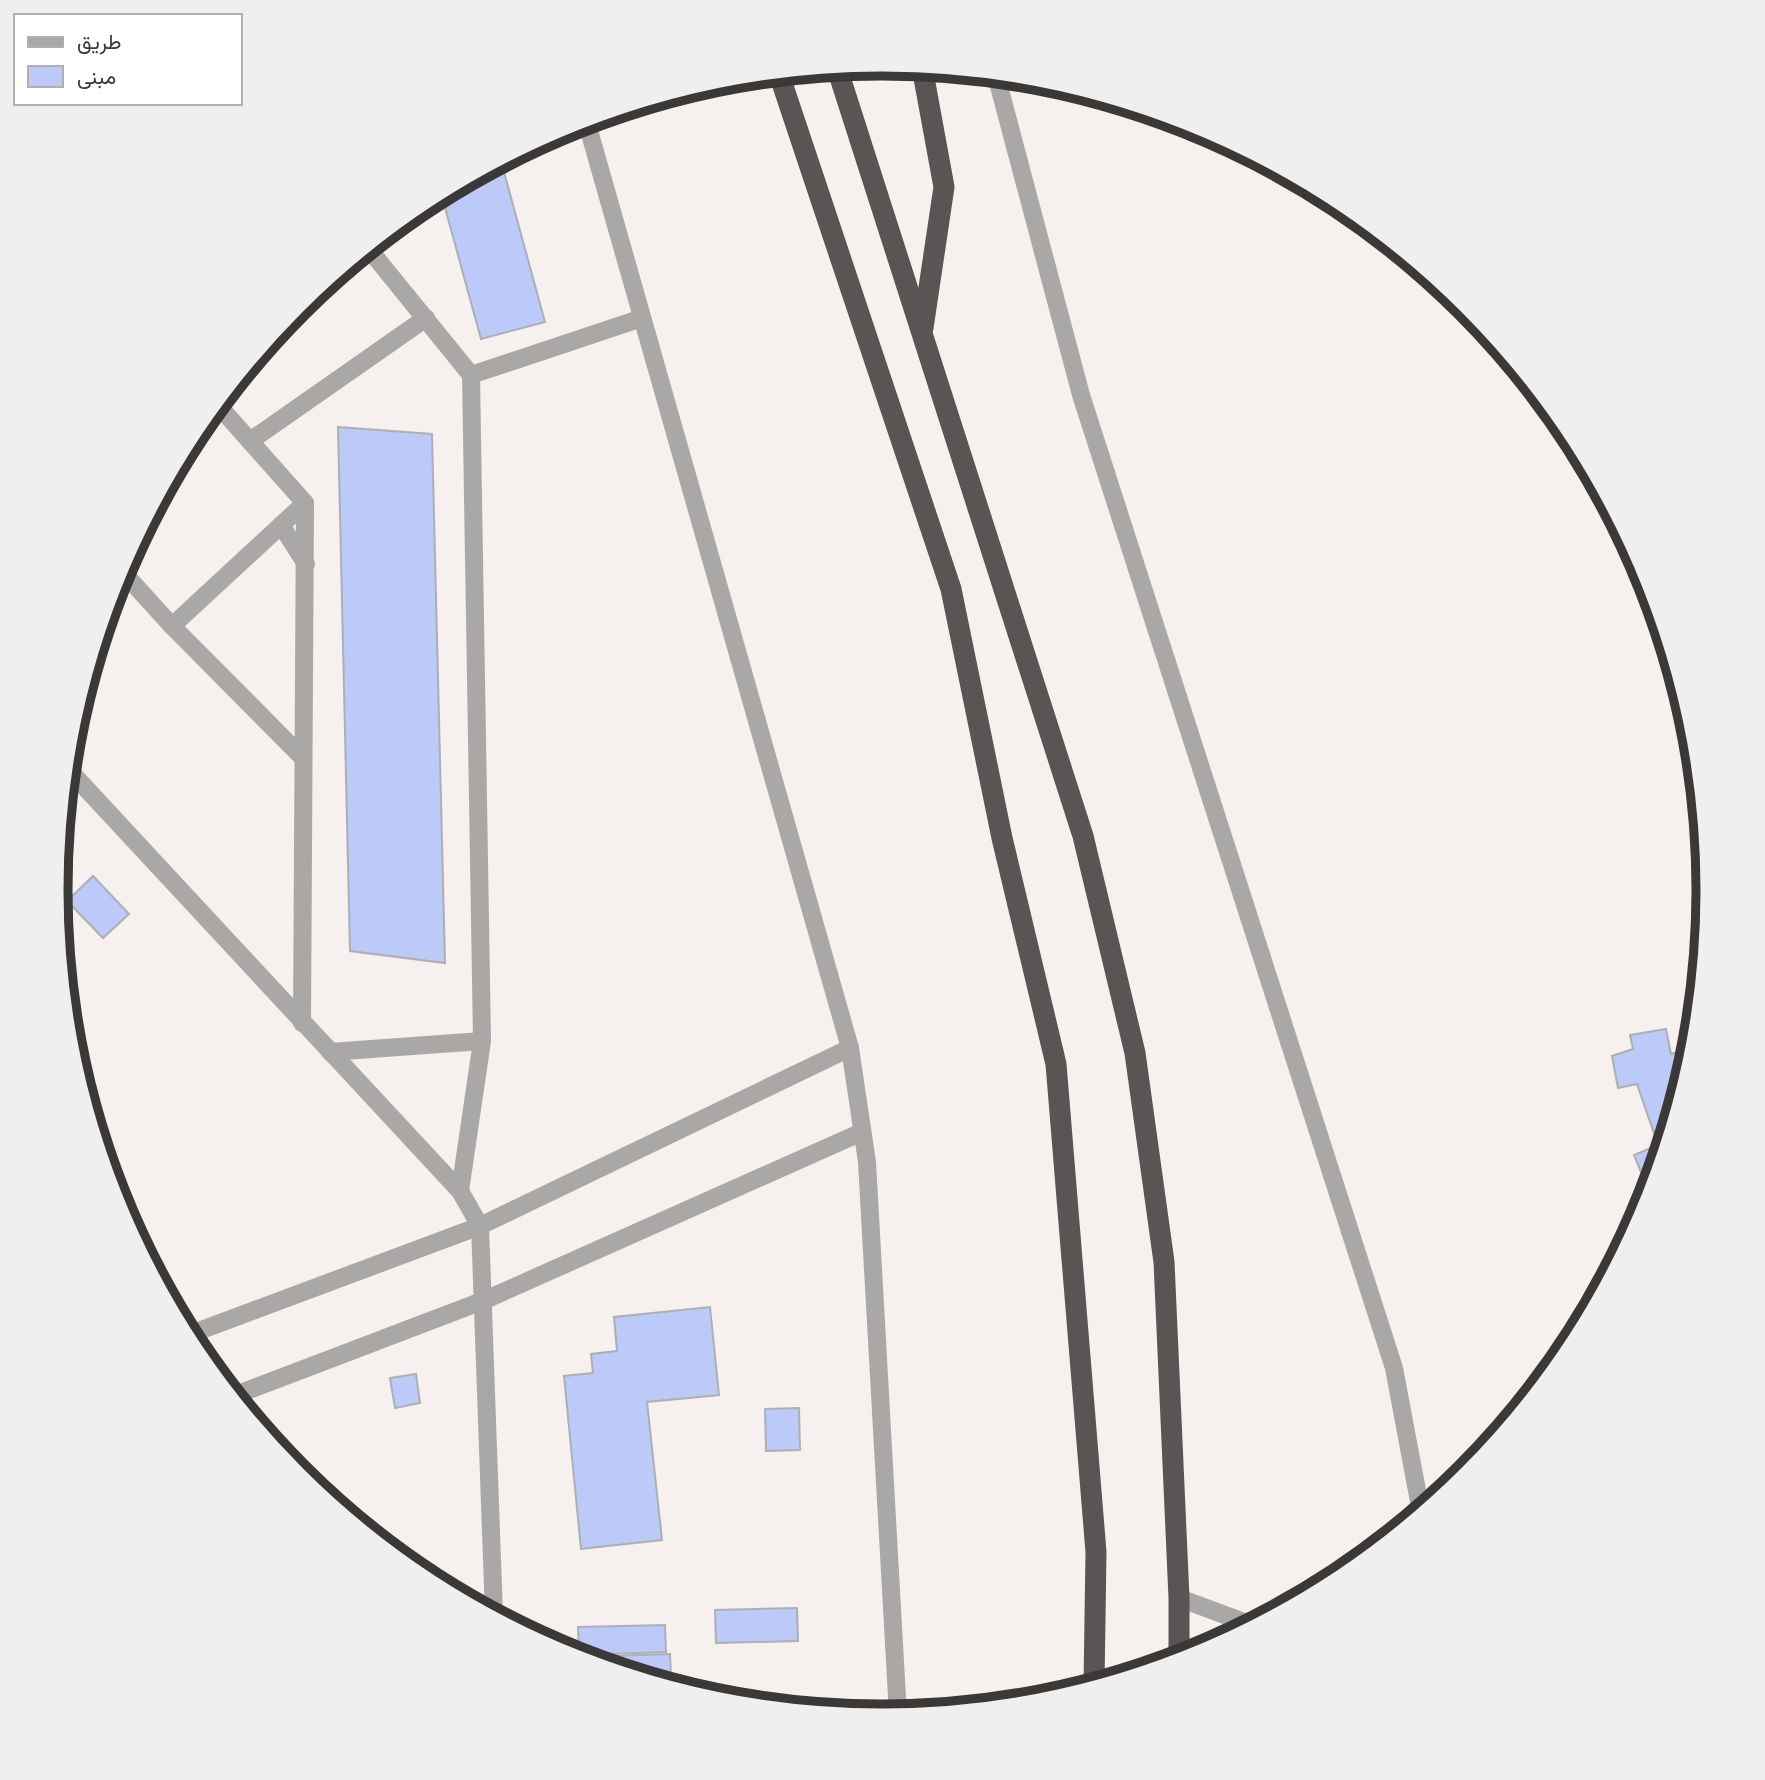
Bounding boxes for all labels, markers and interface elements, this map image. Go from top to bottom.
legend [14,14,242,105]
text: طريق [77,32,122,55]
text: مبنى [77,67,116,89]

